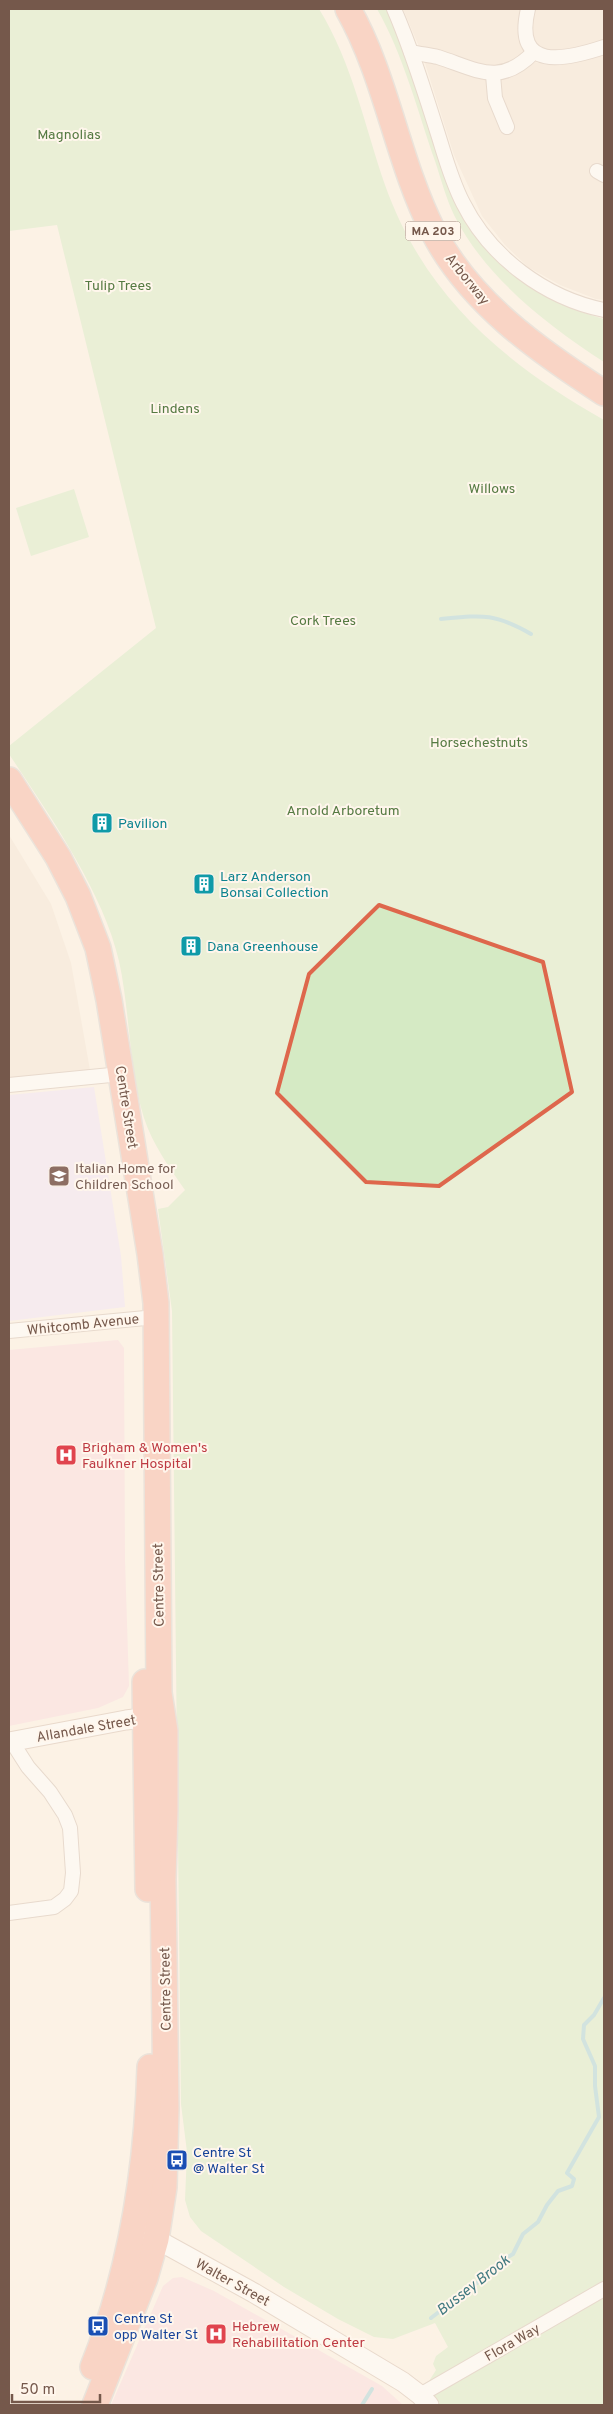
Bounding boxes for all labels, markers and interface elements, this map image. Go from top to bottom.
park label: Magnolias [37,127,101,144]
road number: MA 203 [406,222,460,240]
street label: Arborway [441,251,493,309]
park label: Tulip Trees [84,278,152,295]
park label: Lindens [150,401,200,418]
park label: Willows [469,481,515,498]
park label: Cork Trees [290,613,356,630]
park label: Horsechestnuts [430,735,528,752]
park label: Arnold Arboretum [286,803,400,820]
building icon: Pavilion [90,811,114,835]
place label: Pavilion [118,816,167,833]
place label: Larz Anderson Bonsai Collection [220,869,329,902]
building icon: Larz Anderson Bonsai Collection [192,872,216,896]
building icon: Dana Greenhouse [179,934,203,958]
place label: Dana Greenhouse [207,939,318,956]
street label: Centre Street [111,1065,140,1150]
place label: Italian Home for Children School [75,1161,176,1194]
school or university icon: Italian Home for Children School [47,1164,71,1188]
street label: Whitcomb Avenue [26,1311,140,1340]
place label: Brigham & Women's Faulkner Hospital [82,1440,208,1473]
hospital icon: Brigham & Women's Faulkner Hospital [54,1443,78,1467]
street label: Centre Street [150,1543,169,1627]
street label: Allandale Street [35,1712,137,1747]
street label: Centre Street [157,1947,176,2031]
place label: Centre St @ Walter St [193,2145,265,2178]
bus stop icon: Centre St @ Walter St [165,2148,189,2172]
water label: Bussey Brook [433,2251,515,2321]
street label: Walter Street [192,2256,272,2311]
place label: Centre St opp Walter St [114,2311,198,2344]
bus stop icon: Centre St opp Walter St [86,2314,110,2338]
place label: Hebrew Rehabilitation Center [232,2319,366,2352]
street label: Flora Way [482,2321,543,2366]
hospital icon: Hebrew Rehabilitation Center [204,2322,228,2346]
scale bar [12,2372,100,2404]
text: 50 m [20,2381,55,2400]

